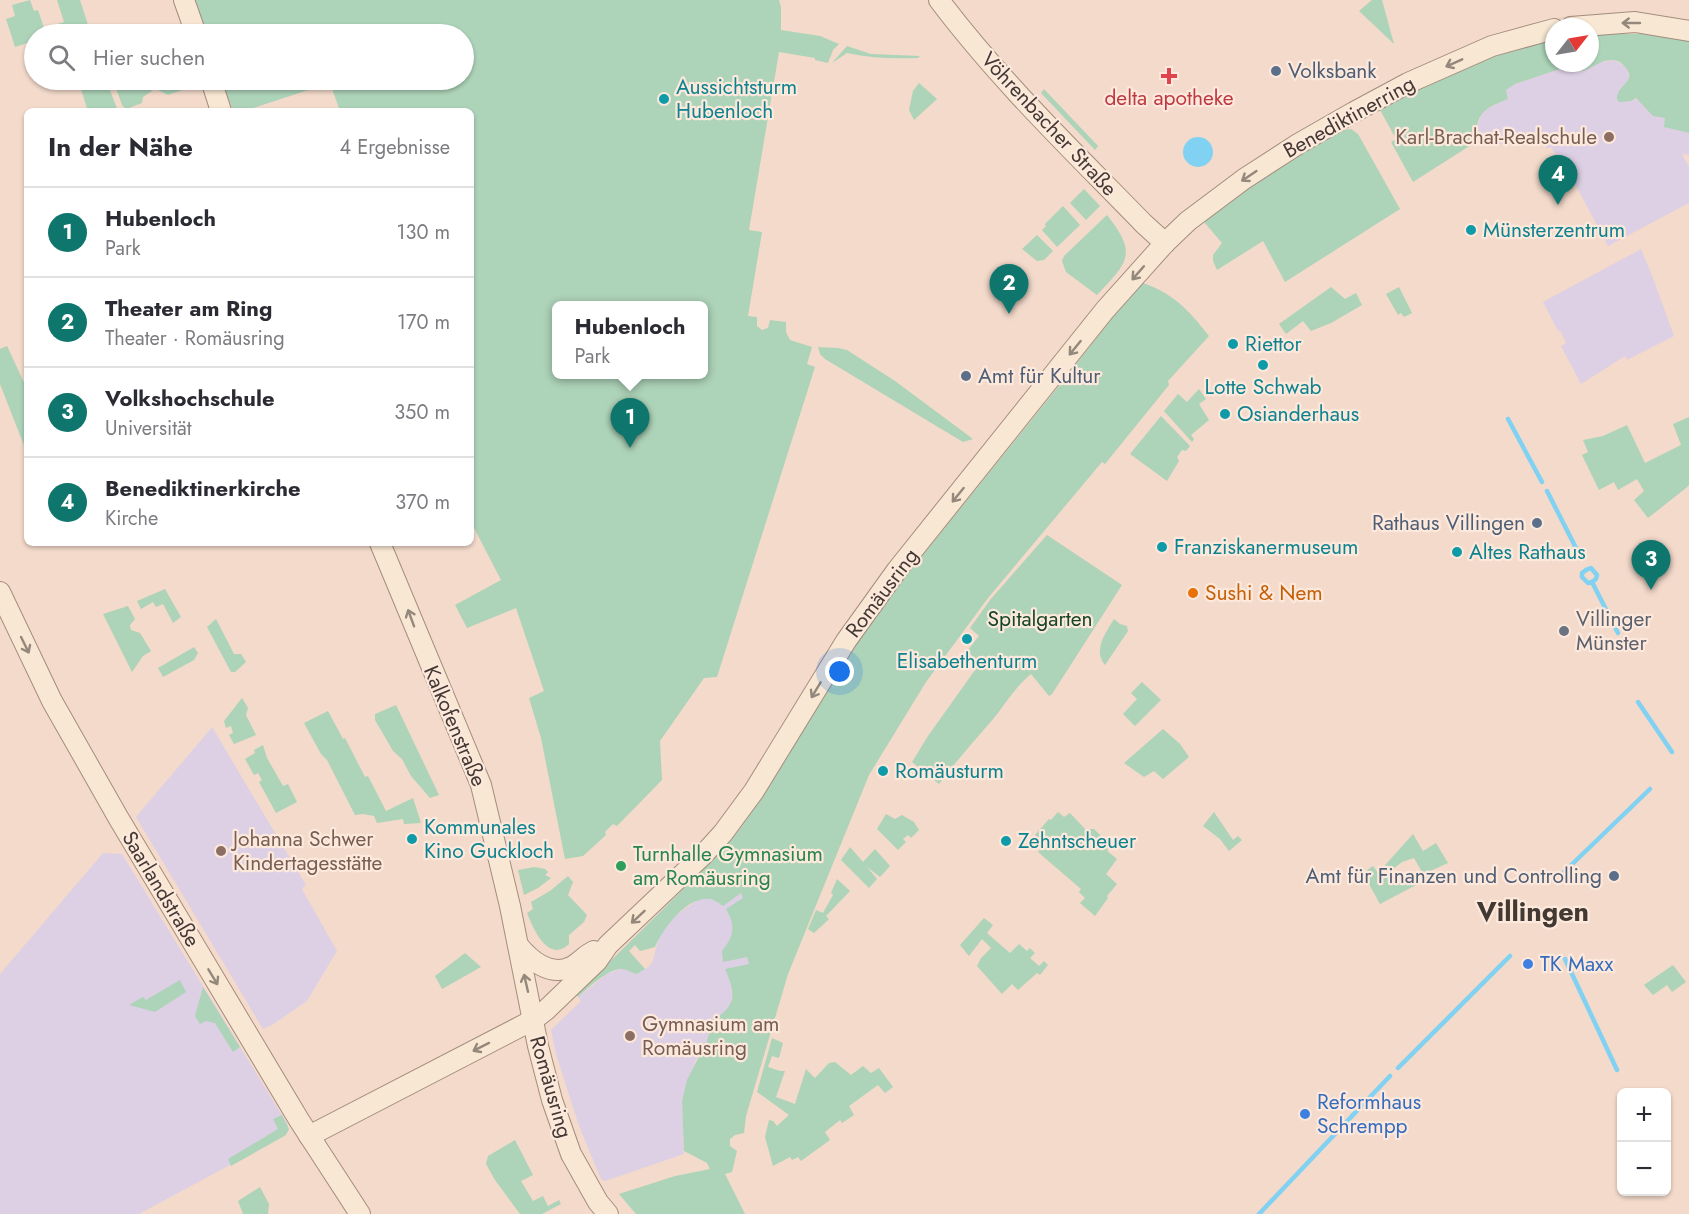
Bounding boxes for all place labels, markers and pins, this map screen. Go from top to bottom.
place label: Volksbank [1288,56,1377,86]
marker: Volksbank [1269,64,1283,78]
marker: delta apotheke [1162,69,1176,83]
place label: Aussichtsturm Hubenloch [676,72,797,126]
place label: delta apotheke [1104,83,1234,113]
marker: Aussichtsturm Hubenloch [657,92,671,106]
place label: Karl-Brachat-Realschule [1395,122,1597,152]
marker: Karl-Brachat-Realschule [1602,130,1616,144]
pin: 4 [1538,156,1578,205]
place label: Münsterzentrum [1483,215,1625,245]
marker: Münsterzentrum [1464,223,1478,237]
pin: 2 [990,264,1028,314]
place label: Riettor [1245,329,1303,359]
marker: Riettor [1226,337,1240,351]
marker: Lotte Schwab [1256,358,1270,372]
place label: Amt für Kultur [978,361,1101,391]
marker: Amt für Kultur [959,369,973,383]
place label: Lotte Schwab [1205,372,1321,402]
pin: 1 [610,398,650,448]
place label: Osianderhaus [1237,399,1359,429]
marker: Osianderhaus [1218,407,1232,421]
place label: Rathaus Villingen [1372,508,1525,538]
marker: Rathaus Villingen [1530,516,1544,530]
place label: Franziskanermuseum [1174,532,1358,562]
place label: Altes Rathaus [1469,537,1586,567]
marker: Franziskanermuseum [1155,540,1169,554]
pin: 3 [1632,540,1670,590]
marker: Altes Rathaus [1450,545,1464,559]
place label: Sushi & Nem [1205,578,1323,608]
marker: Sushi & Nem [1186,586,1200,600]
place label: Villinger Münster [1576,604,1652,658]
marker: Villinger Münster [1557,624,1571,638]
marker: Elisabethenturm [960,632,974,646]
place label: Elisabethenturm [897,646,1037,676]
place label: Romäusturm [895,756,1004,786]
marker: Romäusturm [876,764,890,778]
place label: Kommunales Kino Guckloch [424,812,554,866]
place label: Johanna Schwer Kindertagesstätte [230,824,382,878]
place label: Zehntscheuer [1018,826,1137,856]
marker: Kommunales Kino Guckloch [405,832,419,846]
marker: Zehntscheuer [999,834,1013,848]
place label: Turnhalle Gymnasium am Romäusring [633,839,823,893]
marker: Johanna Schwer Kindertagesstätte [214,844,228,858]
marker: Turnhalle Gymnasium am Romäusring [614,859,628,873]
place label: Amt für Finanzen und Controlling [1306,861,1602,891]
marker: Amt für Finanzen und Controlling [1607,869,1621,883]
place label: TK Maxx [1540,949,1613,979]
marker: TK Maxx [1521,957,1535,971]
place label: Gymnasium am Romäusring [642,1009,779,1063]
marker: Gymnasium am Romäusring [623,1029,637,1043]
place label: Reformhaus Schrempp [1317,1087,1421,1141]
marker: Reformhaus Schrempp [1298,1107,1312,1121]

